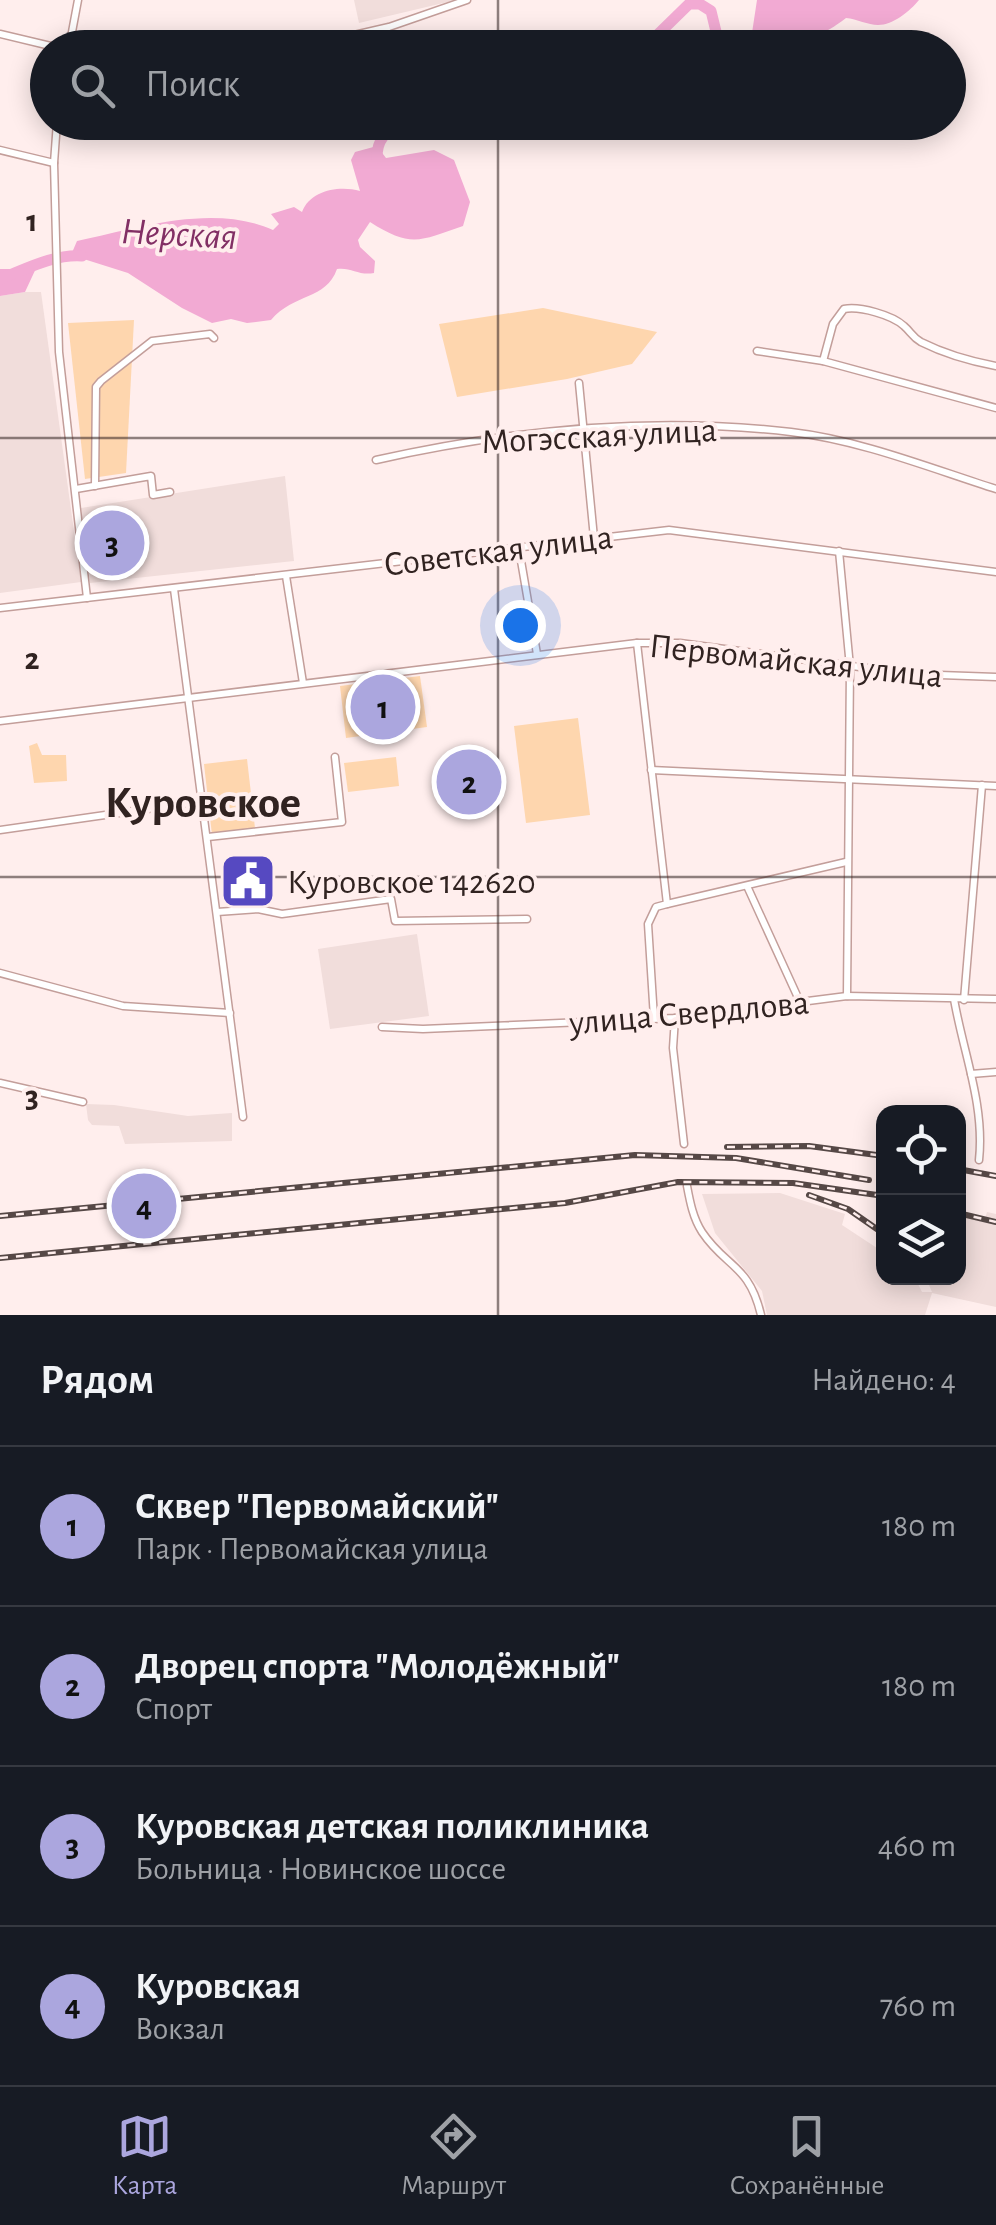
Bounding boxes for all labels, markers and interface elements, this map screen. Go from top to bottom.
search box [30,30,966,140]
icon: search [65,58,120,113]
text: Поиск [145,66,240,104]
text: 1 [26,205,38,237]
water label: Нерская [120,213,238,257]
street label: Могэсская улица [480,413,718,460]
pin: 3 [80,506,144,580]
street label: Советская улица [382,520,615,583]
your location [495,600,546,651]
street label: Первомайская улица [647,629,944,694]
text: 2 [24,643,40,675]
pin: 1 [350,670,416,744]
pin: 2 [436,744,502,820]
district label: Куровское [105,781,301,826]
public building icon: Куровское 142620 [218,851,278,911]
place label: Куровское 142620 [287,865,536,900]
street label: улица Свердлова [567,986,811,1042]
text: 3 [25,1081,39,1113]
map controls [876,1105,966,1285]
button: locate [876,1105,966,1195]
pin: 4 [112,1168,176,1244]
button: layers [876,1195,966,1285]
text: Рядом [40,1359,154,1401]
text: Найдено: 4 [811,1364,956,1396]
text: Сквер "Первомайский" [135,1488,499,1526]
text: 1 [67,1510,78,1542]
text: 180 m [882,1510,956,1542]
text: Парк · Первомайская улица [135,1533,488,1565]
text: Дворец спорта "Молодёжный" [135,1648,620,1686]
text: 2 [65,1670,80,1702]
text: 180 m [882,1670,956,1702]
text: Спорт [135,1693,212,1725]
text: Куровская детская поликлиника [135,1808,649,1846]
text: 3 [66,1830,79,1862]
text: 460 m [878,1830,956,1862]
text: Больница · Новинское шоссе [135,1853,506,1885]
text: Куровская [135,1968,301,2006]
text: 4 [64,1990,81,2022]
text: 760 m [880,1990,956,2022]
text: Вокзал [135,2013,225,2045]
tab: Карта [112,2109,177,2203]
tab: Маршрут [401,2109,506,2203]
tab: Сохранённые [730,2109,884,2203]

